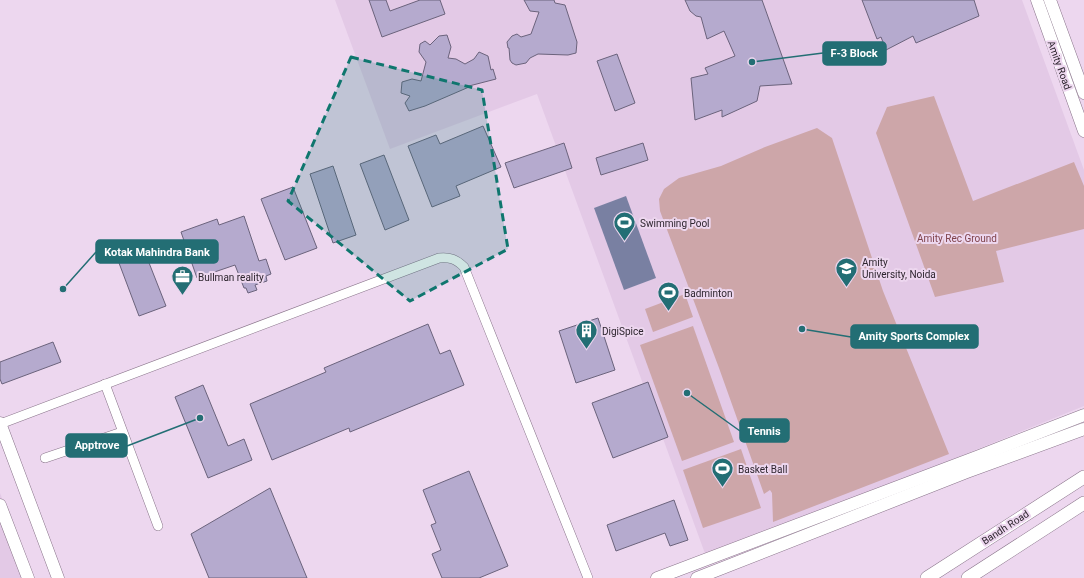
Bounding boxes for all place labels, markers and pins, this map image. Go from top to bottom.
callout: F-3 Block [823,42,886,65]
sports icon: Swimming Pool [612,210,638,243]
place label: Swimming Pool [640,218,710,229]
callout: Kotak Mahindra Bank [96,240,218,263]
school or university icon: Amity University, Noida [833,255,859,288]
place label: Amity University, Noida [862,257,936,280]
office icon: Bullman reality [170,264,196,297]
place label: Bullman reality [198,272,264,283]
sports icon: Badminton [656,280,682,313]
place label: Badminton [684,288,732,299]
building icon: DigiSpice [574,318,600,351]
callout: Amity Sports Complex [851,325,978,348]
place label: DigiSpice [602,326,644,337]
callout: Tennis [740,419,789,442]
callout: Apptrove [66,434,127,457]
sports icon: Basket Ball [709,456,735,489]
place label: Basket Ball [738,464,787,475]

